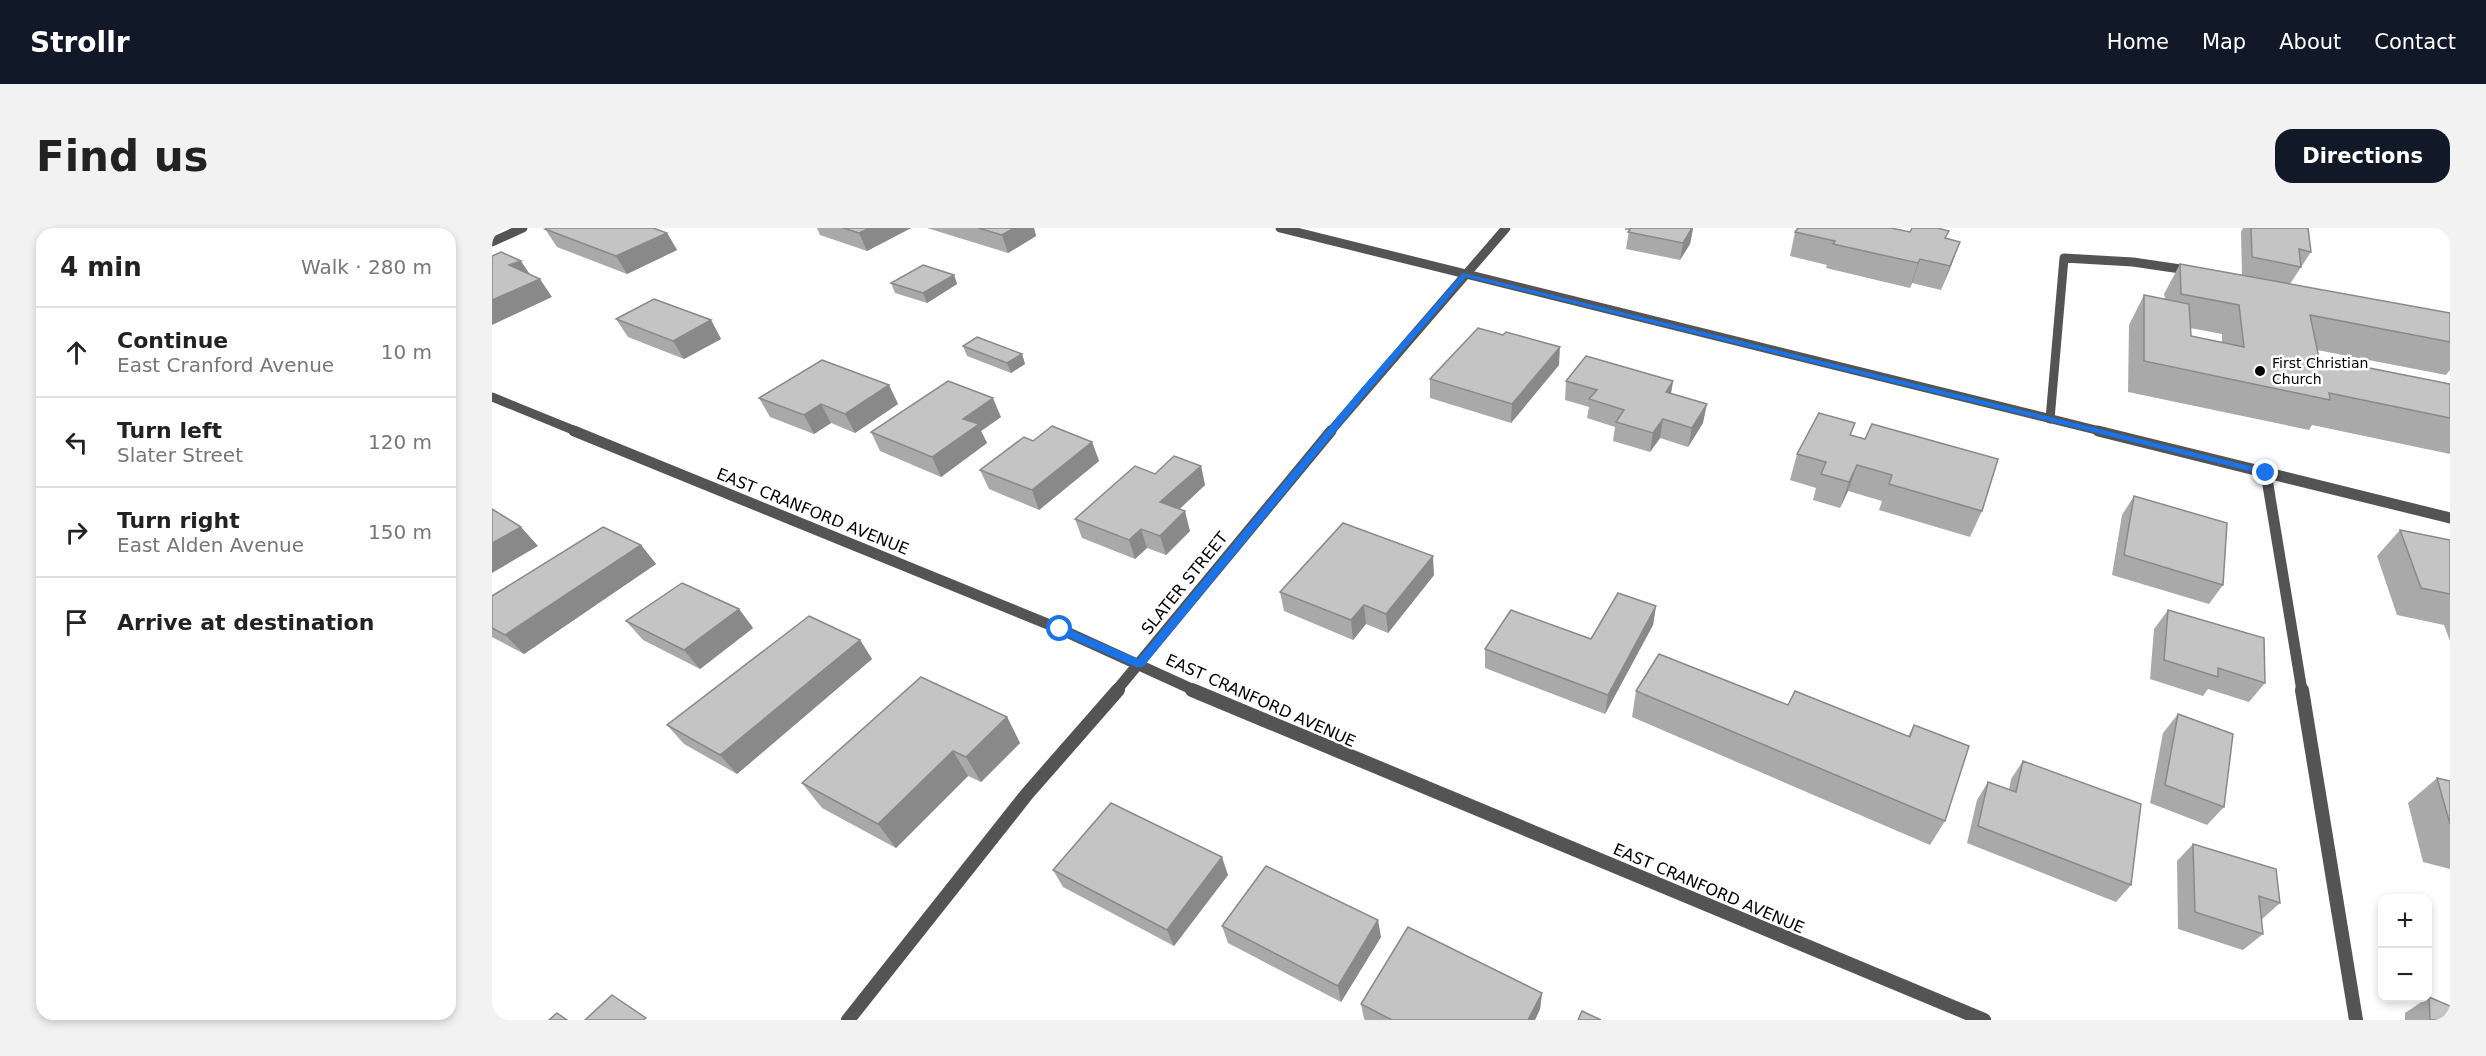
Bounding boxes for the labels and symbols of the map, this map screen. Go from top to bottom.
place label: First Christian Church [2272,355,2368,387]
marker: First Christian Church [2253,364,2267,378]
route end [2252,459,2278,485]
street label: EAST CRANFORD AVENUE [714,464,912,559]
street label: SLATER STREET [1137,528,1232,638]
route start [1046,615,1072,641]
street label: EAST CRANFORD AVENUE [1163,650,1359,751]
street label: EAST CRANFORD AVENUE [1610,840,1807,937]

